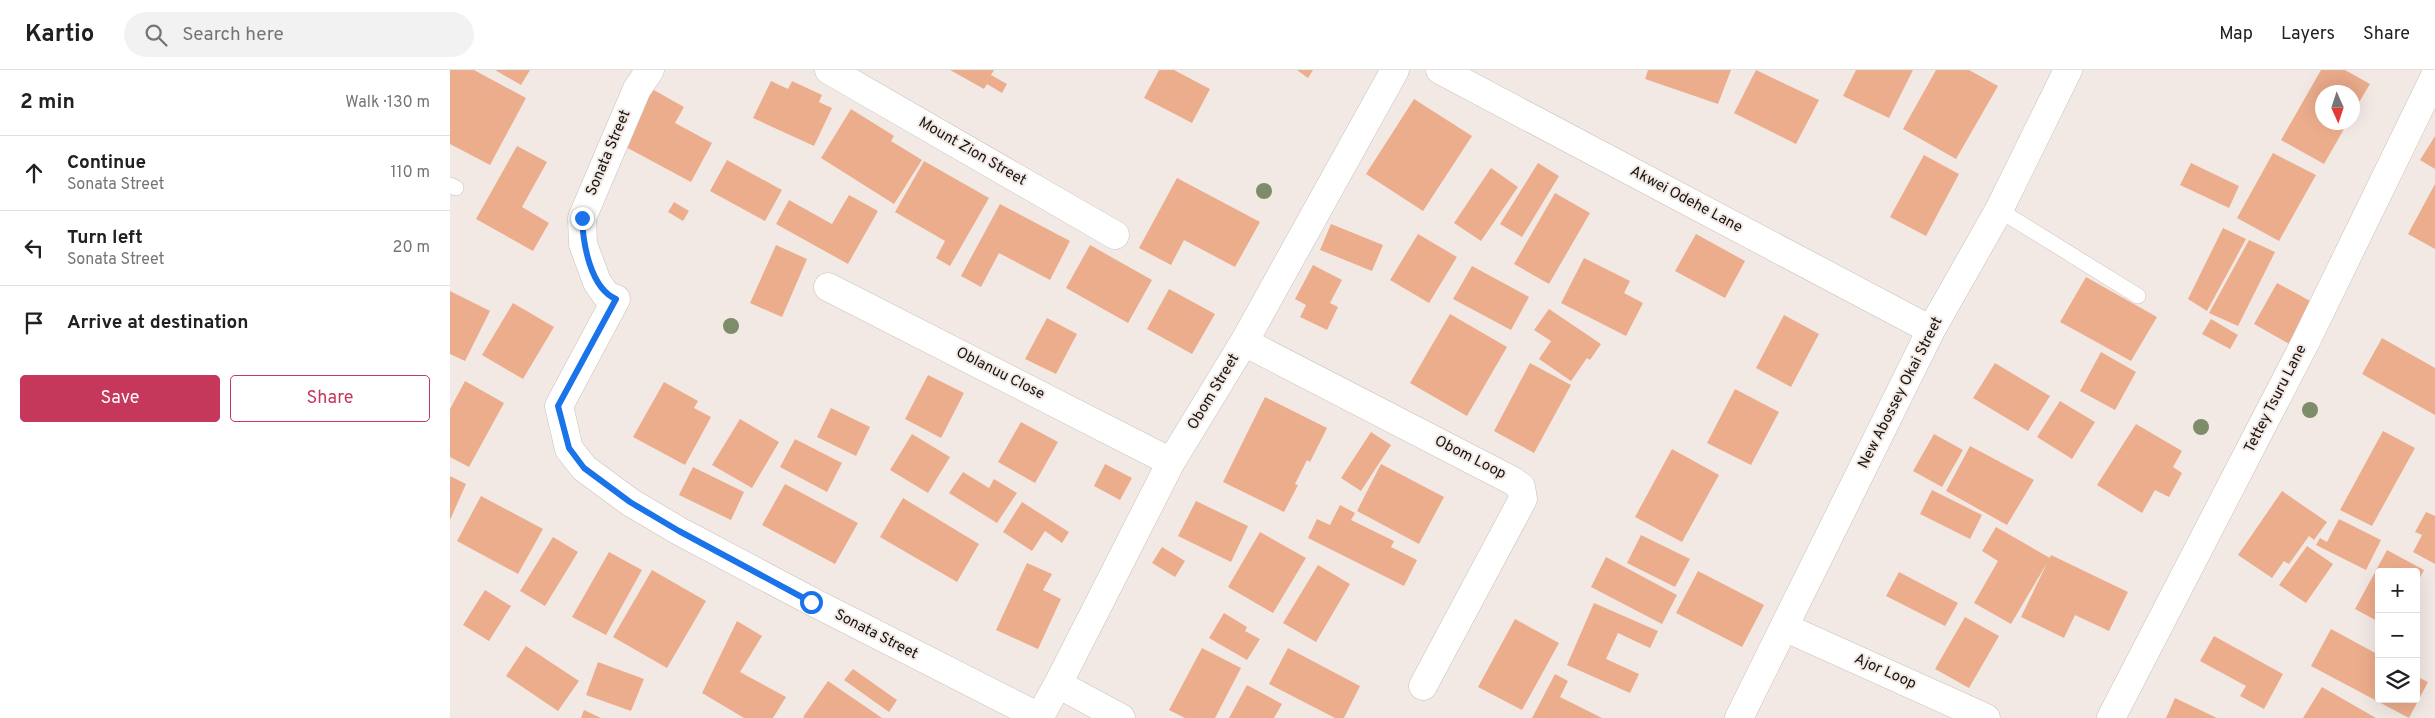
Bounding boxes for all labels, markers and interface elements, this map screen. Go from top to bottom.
search box [124,12,474,57]
text: Kartio [25,20,94,50]
icon: search [142,21,170,49]
text: Search here [182,23,284,47]
text: Map [2219,23,2253,46]
text: Layers [2281,23,2335,46]
text: Share [2363,23,2410,46]
north arrow [2315,85,2360,130]
text: 2 min [20,89,75,116]
text: Walk · 130 m [345,93,430,113]
street label: Sonata Street [582,107,636,199]
street label: Mount Zion Street [915,113,1029,191]
text: Continue [67,151,146,175]
icon: ahead [20,159,48,187]
street label: Akwei Odehe Lane [1626,162,1746,238]
text: 110 m [390,163,430,183]
text: Sonata Street [67,175,165,195]
route end [571,207,594,230]
text: Turn left [67,226,143,250]
icon: left [20,234,48,262]
text: 20 m [393,238,430,258]
text: Sonata Street [67,250,165,270]
icon: arrive [20,309,48,337]
text: Arrive at destination [67,311,248,335]
street label: New Abossey Okai Street [1855,314,1947,472]
street label: Tettey Tsuru Lane [2241,342,2311,456]
street label: Oblanuu Close [952,343,1048,405]
street label: Obom Street [1184,350,1244,434]
button: Save [20,375,220,422]
button: Share [230,375,430,422]
street label: Obom Loop [1431,432,1509,484]
map controls [2375,568,2420,703]
button: + [2375,568,2420,613]
route start [800,591,823,614]
street label: Sonata Street [831,606,921,664]
button: − [2375,613,2420,658]
street label: Ajor Loop [1851,650,1919,694]
button: layers [2375,658,2420,703]

